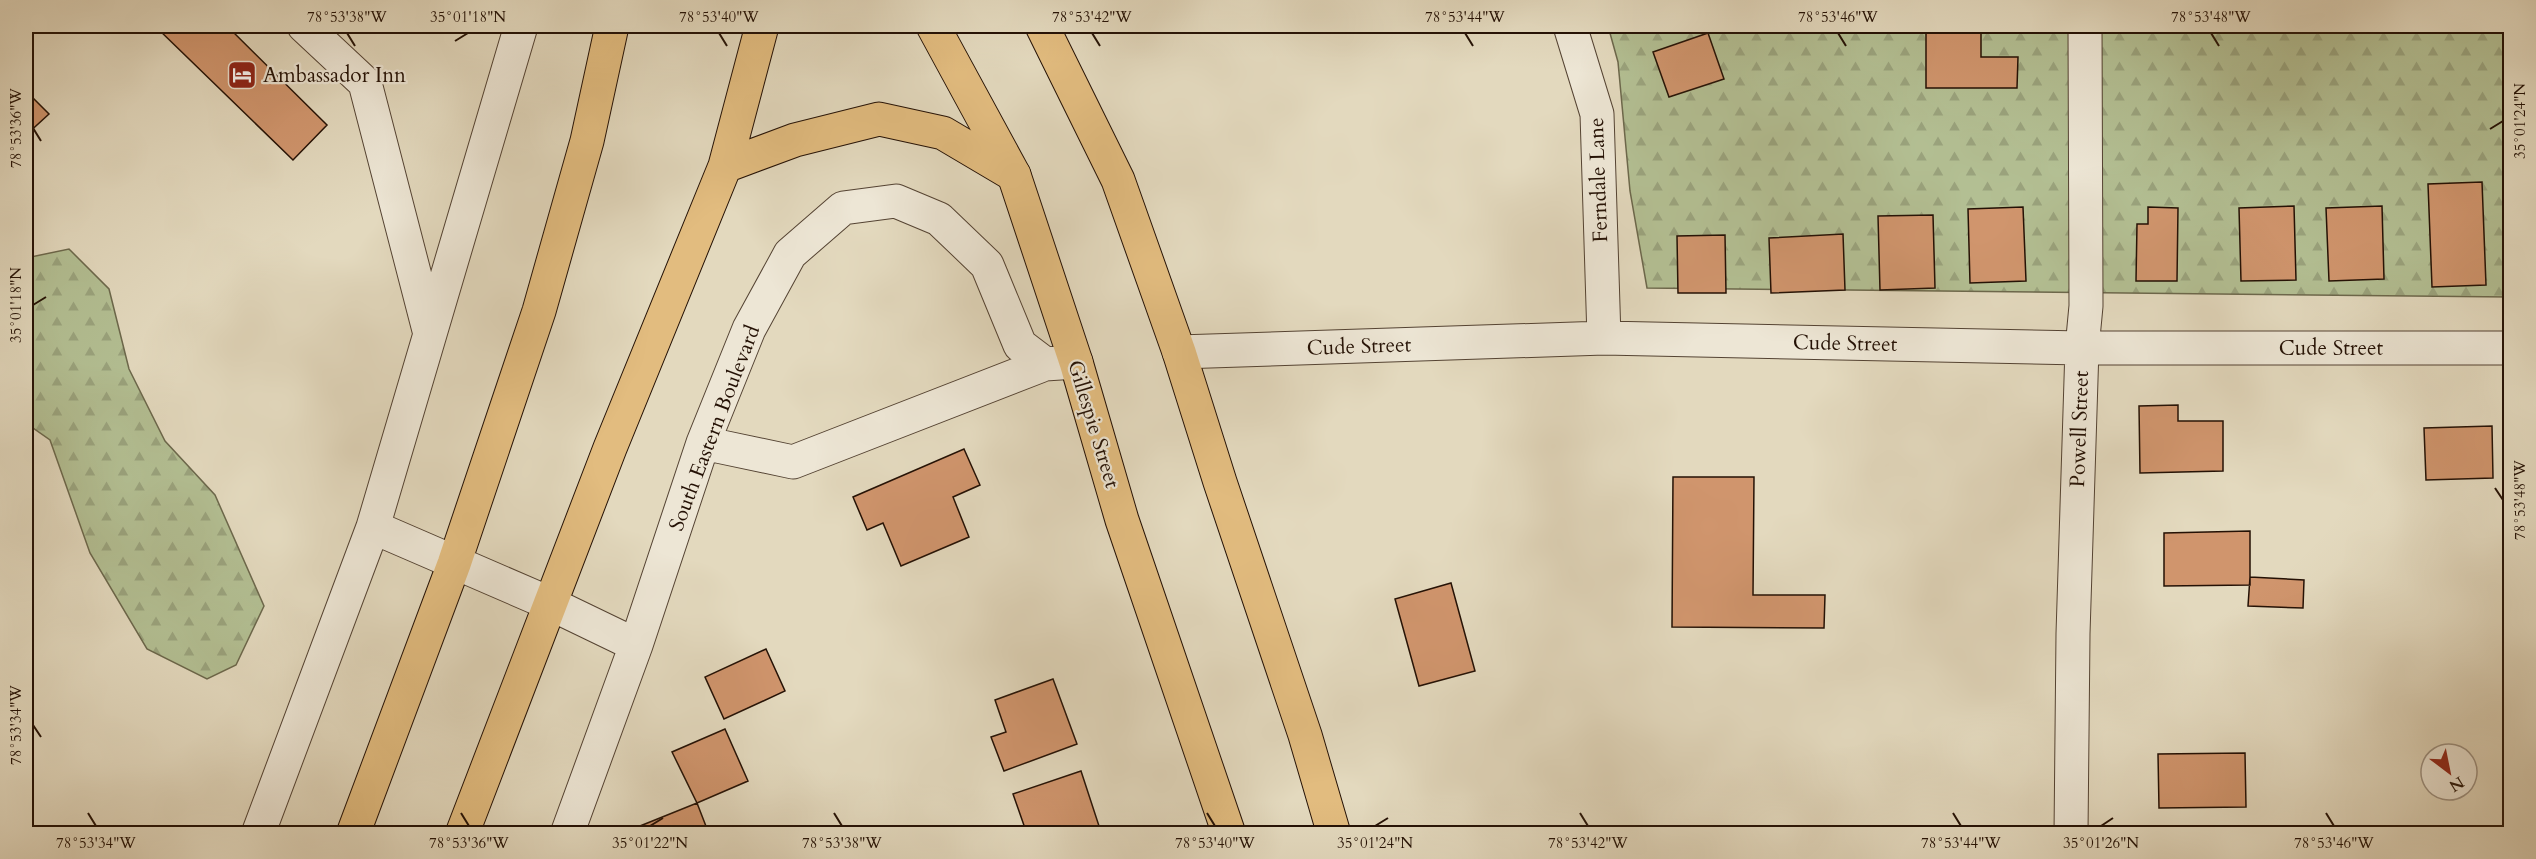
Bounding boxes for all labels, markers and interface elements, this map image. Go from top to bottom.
text: 78°53'38"W [307,7,387,27]
text: 35°01'18"N [430,7,506,27]
text: 78°53'40"W [679,7,759,27]
text: 78°53'42"W [1052,7,1132,27]
text: 78°53'44"W [1425,7,1505,27]
text: 78°53'46"W [1798,7,1878,27]
text: 78°53'48"W [2171,7,2251,27]
hotel icon: Ambassador Inn [226,59,258,91]
place label: Ambassador Inn [263,61,406,90]
text: 35°01'24"N [2510,83,2530,159]
text: 78°53'36"W [6,88,26,168]
street label: Ferndale Lane [1582,117,1615,243]
text: 35°01'18"N [6,267,26,343]
street label: South Eastern Boulevard [662,321,767,535]
street label: Cude Street [1793,328,1898,359]
street label: Cude Street [1306,330,1412,363]
street label: Cude Street [2279,334,2384,363]
street label: Gillespie Street [1060,357,1127,492]
street label: Powell Street [2063,370,2096,488]
text: 78°53'48"W [2510,460,2530,540]
text: 78°53'34"W [6,685,26,765]
north arrow [2419,742,2479,802]
text: N [2445,771,2468,797]
text: 78°53'34"W [56,833,136,853]
text: 78°53'36"W [429,833,509,853]
text: 35°01'22"N [612,833,688,853]
text: 78°53'38"W [802,833,882,853]
text: 78°53'40"W [1175,833,1255,853]
text: 35°01'24"N [1337,833,1413,853]
text: 78°53'42"W [1548,833,1628,853]
text: 78°53'44"W [1921,833,2001,853]
text: 35°01'26"N [2063,833,2139,853]
text: 78°53'46"W [2294,833,2374,853]

